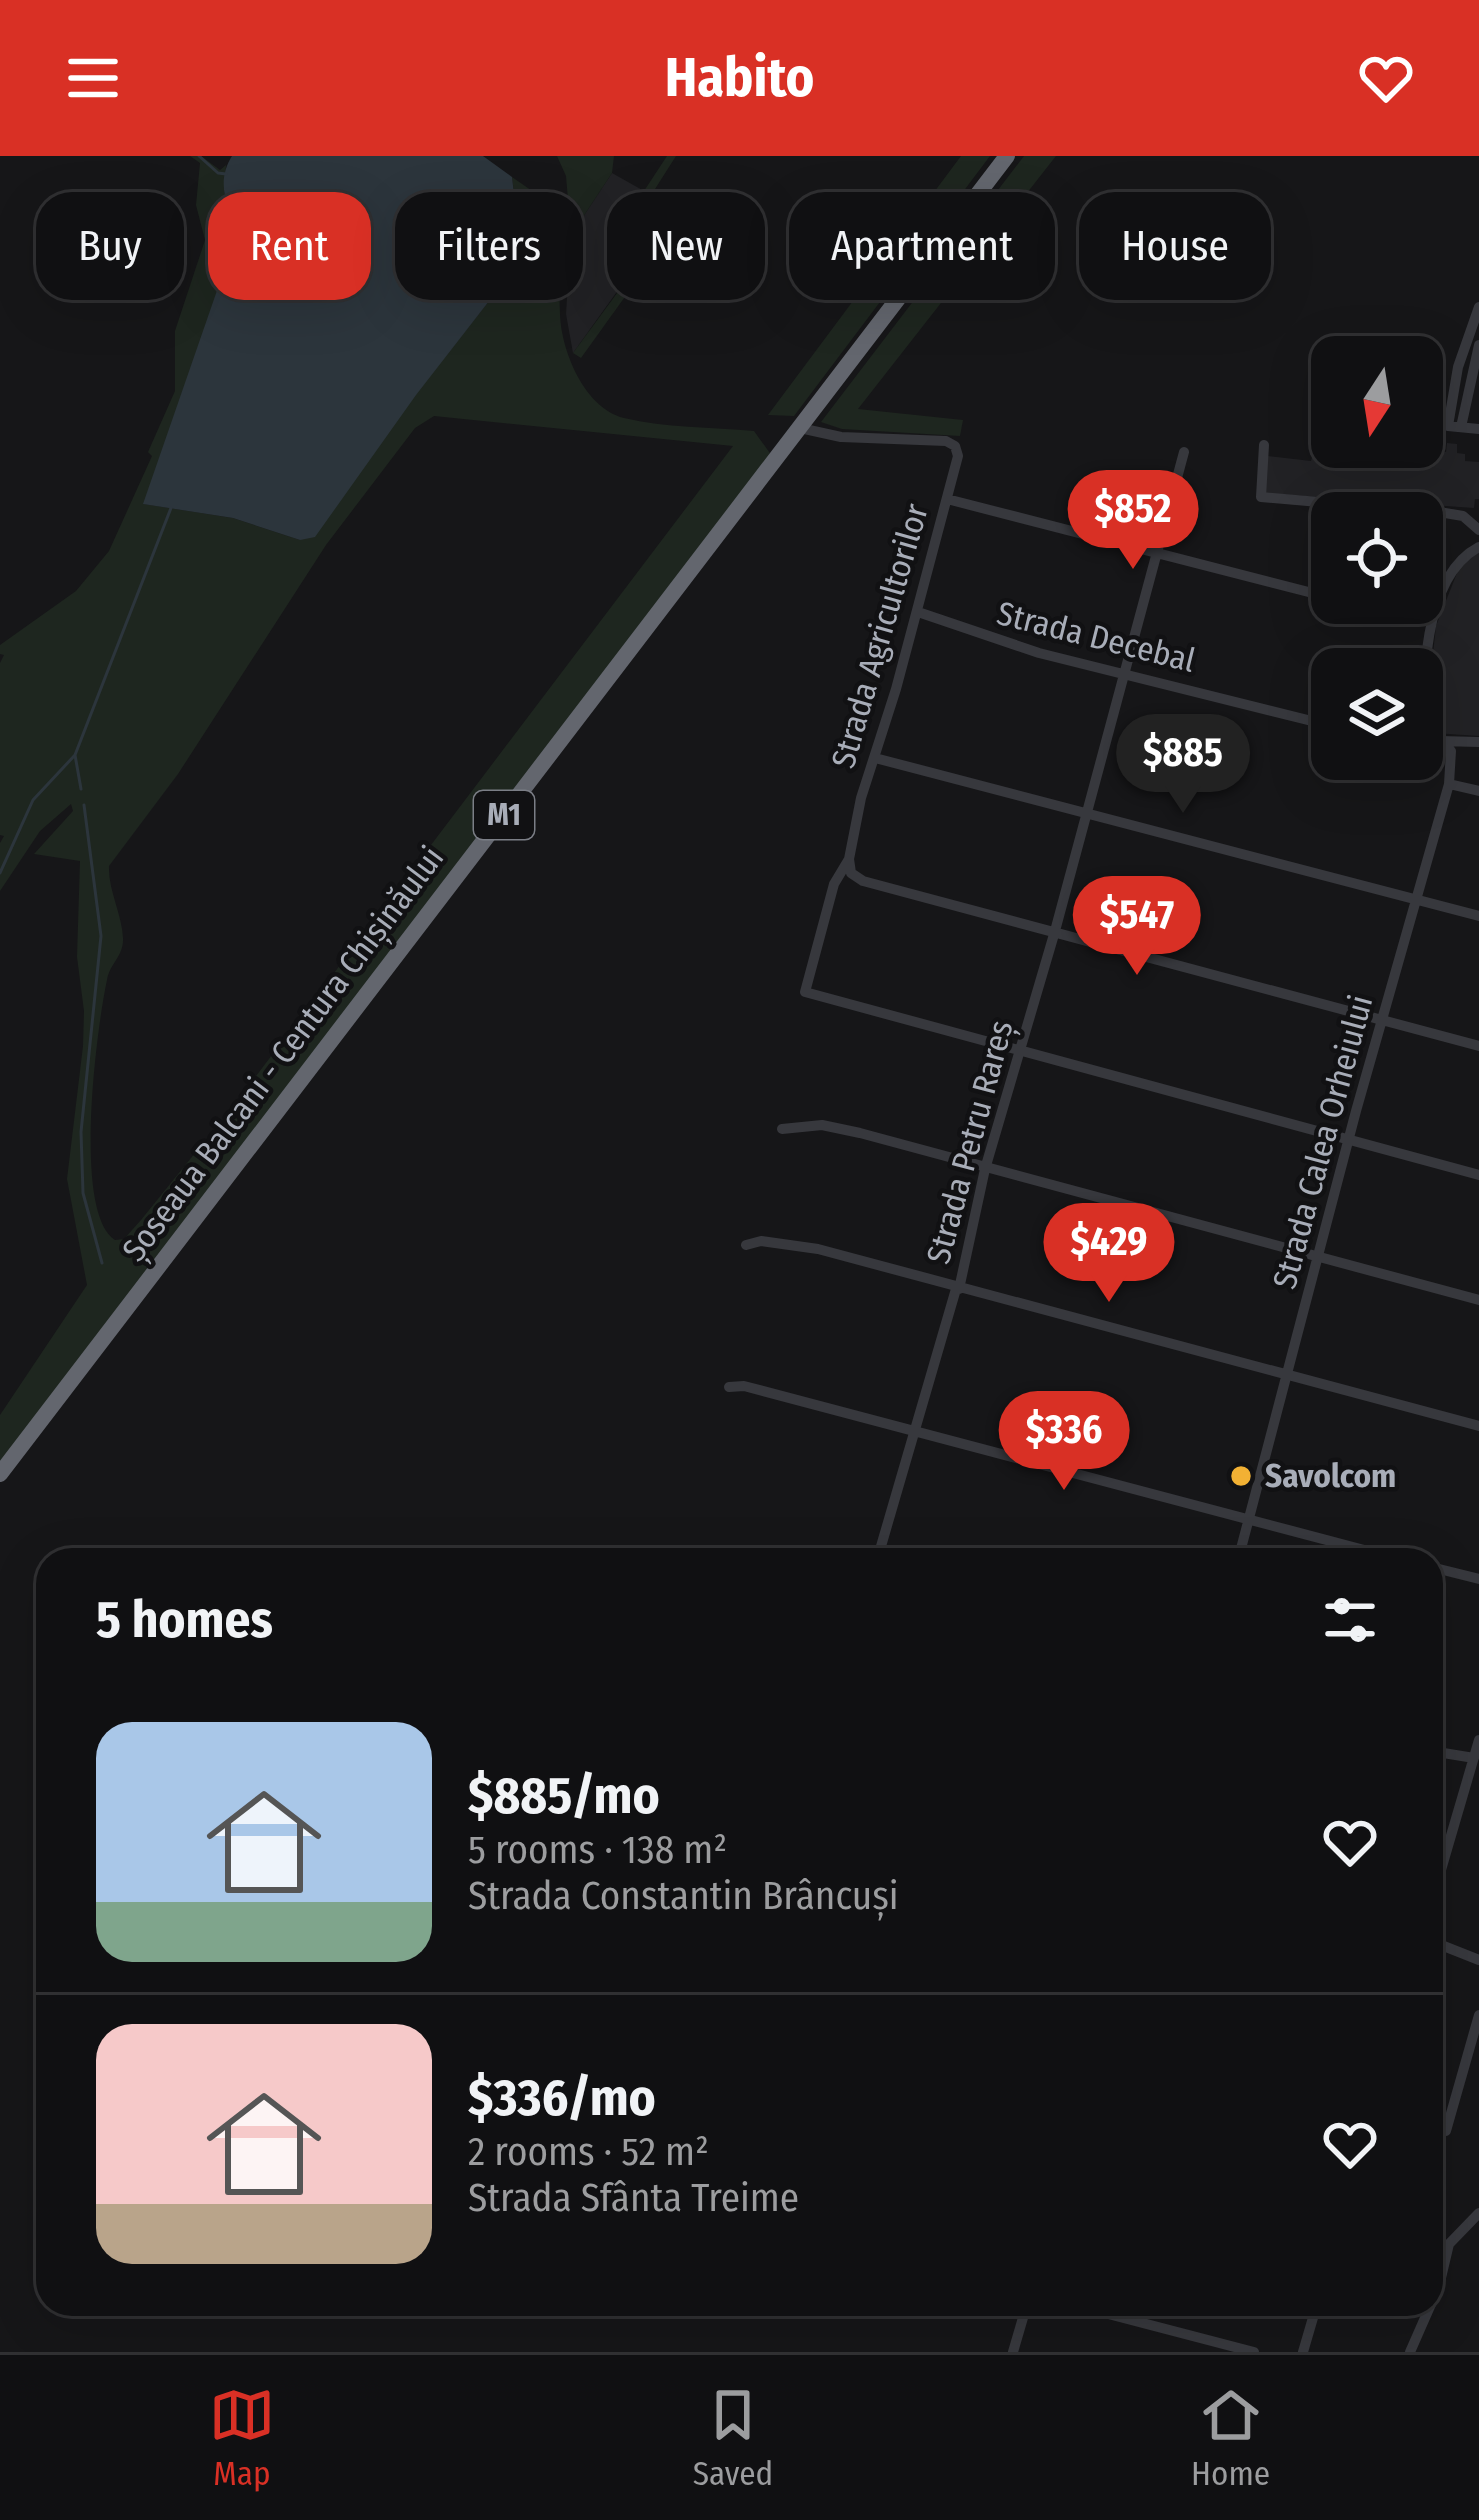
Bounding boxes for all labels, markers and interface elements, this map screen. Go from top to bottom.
icon: menu [60,45,126,111]
icon: heart [1353,45,1419,111]
text: Habito [665,46,814,110]
chip: Buy [36,192,184,300]
chip: Rent [208,192,371,300]
chip: Filters [395,192,583,300]
chip: New [607,192,765,300]
chip: Apartment [789,192,1055,300]
chip: House [1079,192,1271,300]
north arrow [1311,336,1443,468]
map controls [1311,336,1443,780]
pin: $852 [1062,470,1204,572]
text: $852 [1095,486,1171,532]
button: locate [1311,492,1443,624]
street label: Strada Agricultorilor [823,499,937,773]
street label: Strada Decebal [993,593,1199,681]
button: layers [1311,648,1443,780]
pin: $885 [1112,714,1254,816]
text: $885 [1143,730,1223,776]
road number: M1 [474,791,534,839]
street label: Șoseaua Balcani - Centura Chișinăului [114,839,453,1270]
pin: $547 [1066,876,1208,978]
text: $547 [1100,892,1174,938]
street label: Strada Calea Orheiului [1265,991,1381,1293]
street label: Strada Petru Rareș [918,1016,1023,1268]
pin: $429 [1038,1203,1180,1305]
text: $429 [1070,1219,1148,1265]
pin: $336 [993,1391,1135,1493]
text: $336 [1026,1407,1102,1453]
place label: Savolcom [1265,1456,1396,1496]
marker: Savolcom [1228,1463,1254,1489]
icon: filters [1317,1587,1383,1653]
text: 5 homes [96,1589,273,1651]
text: $885/mo [468,1765,660,1827]
icon: home [192,1770,336,1914]
icon: heart [1317,1809,1383,1875]
text: 5 rooms · 138 m² [468,1827,727,1873]
text: Strada Constantin Brâncuși [468,1873,899,1919]
text: $336/mo [468,2067,656,2129]
icon: home [192,2072,336,2216]
icon: heart [1317,2111,1383,2177]
text: 2 rooms · 52 m² [468,2129,709,2175]
text: Strada Sfânta Treime [468,2175,799,2221]
tab: Map [209,2382,275,2494]
tab: Saved [693,2382,773,2494]
tab: Home [1191,2382,1270,2494]

